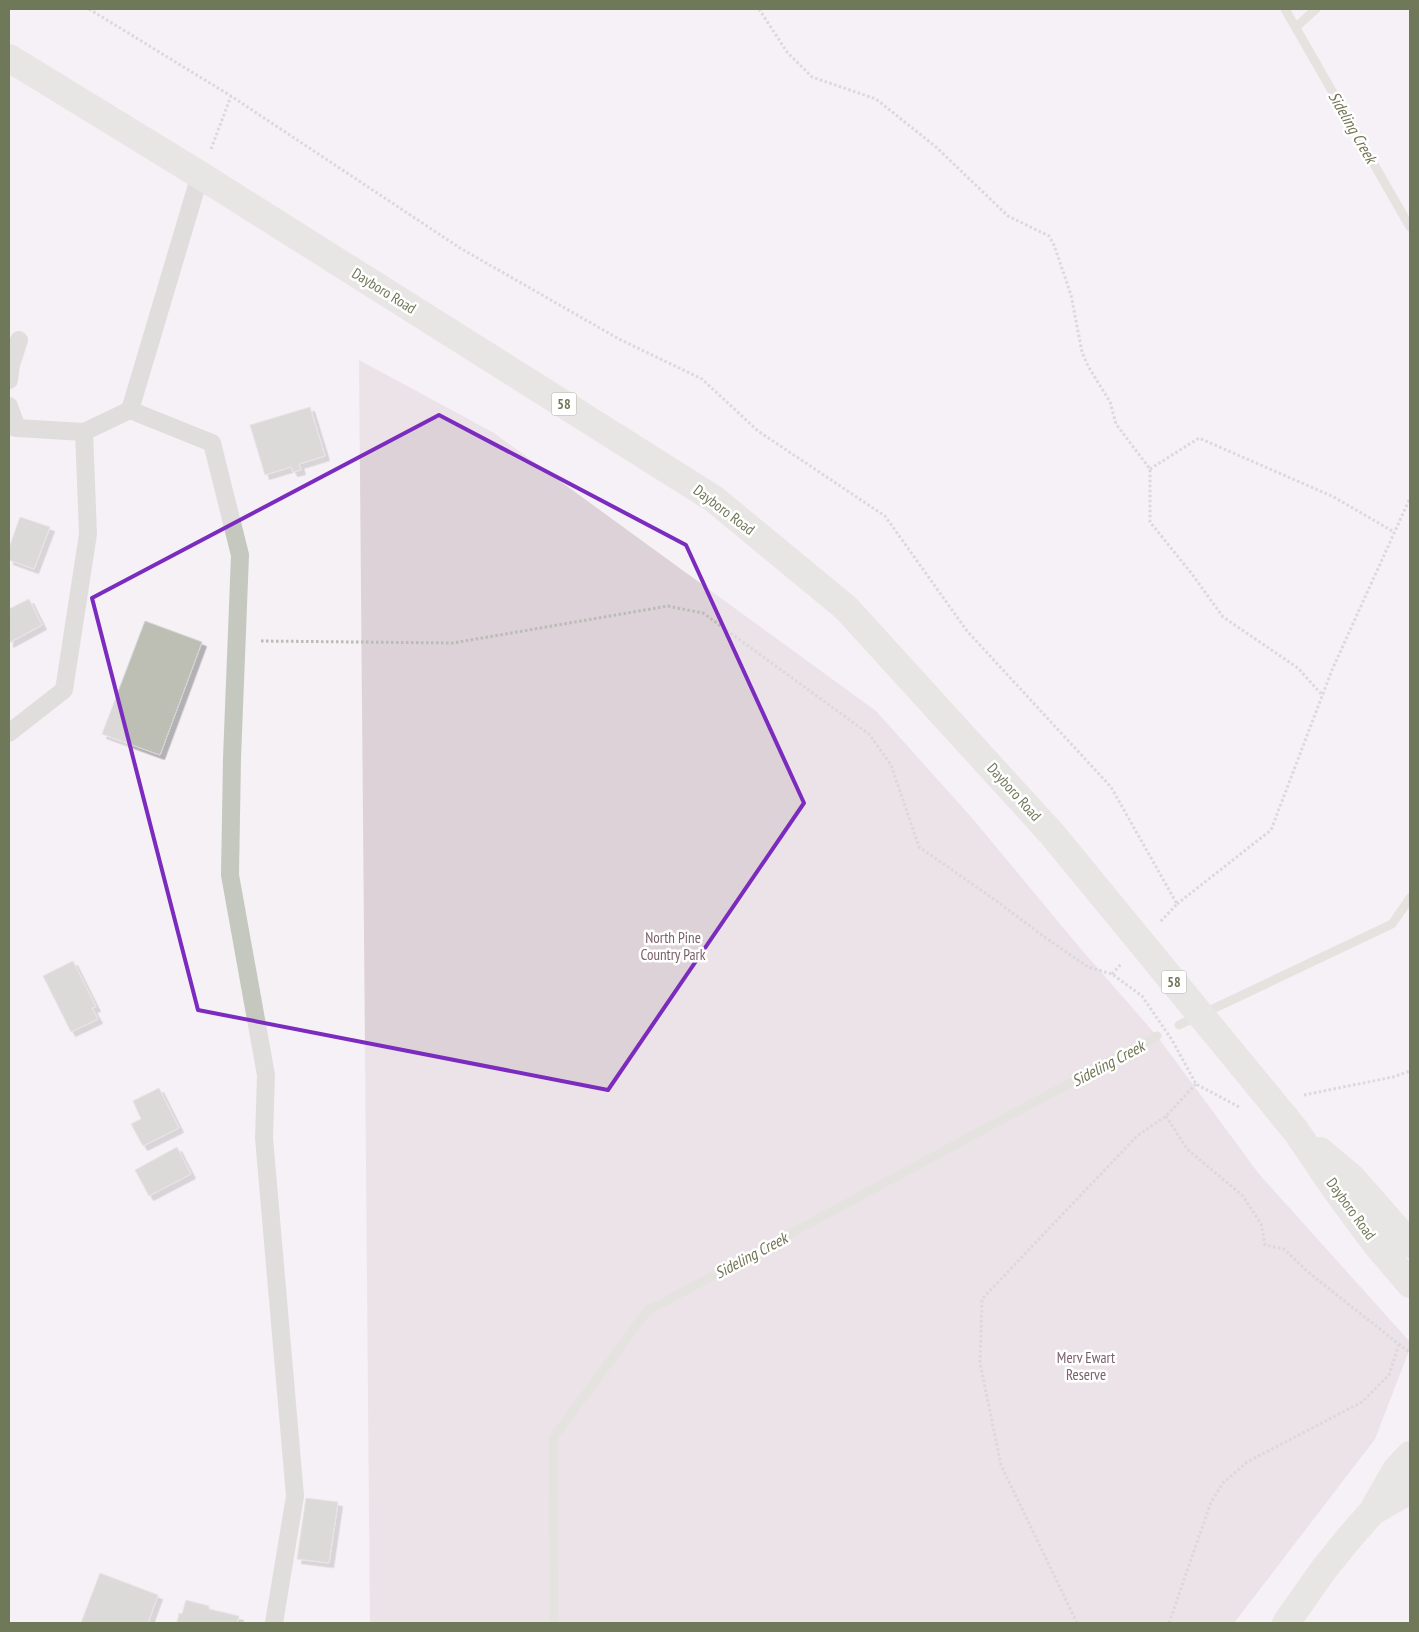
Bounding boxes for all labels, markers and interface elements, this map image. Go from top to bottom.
water label: Sideling Creek [1325,88,1382,168]
street label: Dayboro Road [349,263,420,318]
road number: 58 [552,392,576,416]
street label: Dayboro Road [690,480,759,539]
street label: Dayboro Road [983,759,1045,825]
park label: North Pine Country Park [641,928,706,964]
road number: 58 [1162,970,1186,994]
water label: Sideling Creek [1068,1035,1149,1090]
street label: Dayboro Road [1323,1174,1380,1243]
water label: Sideling Creek [711,1227,792,1282]
park label: Merv Ewart Reserve [1057,1348,1115,1384]

